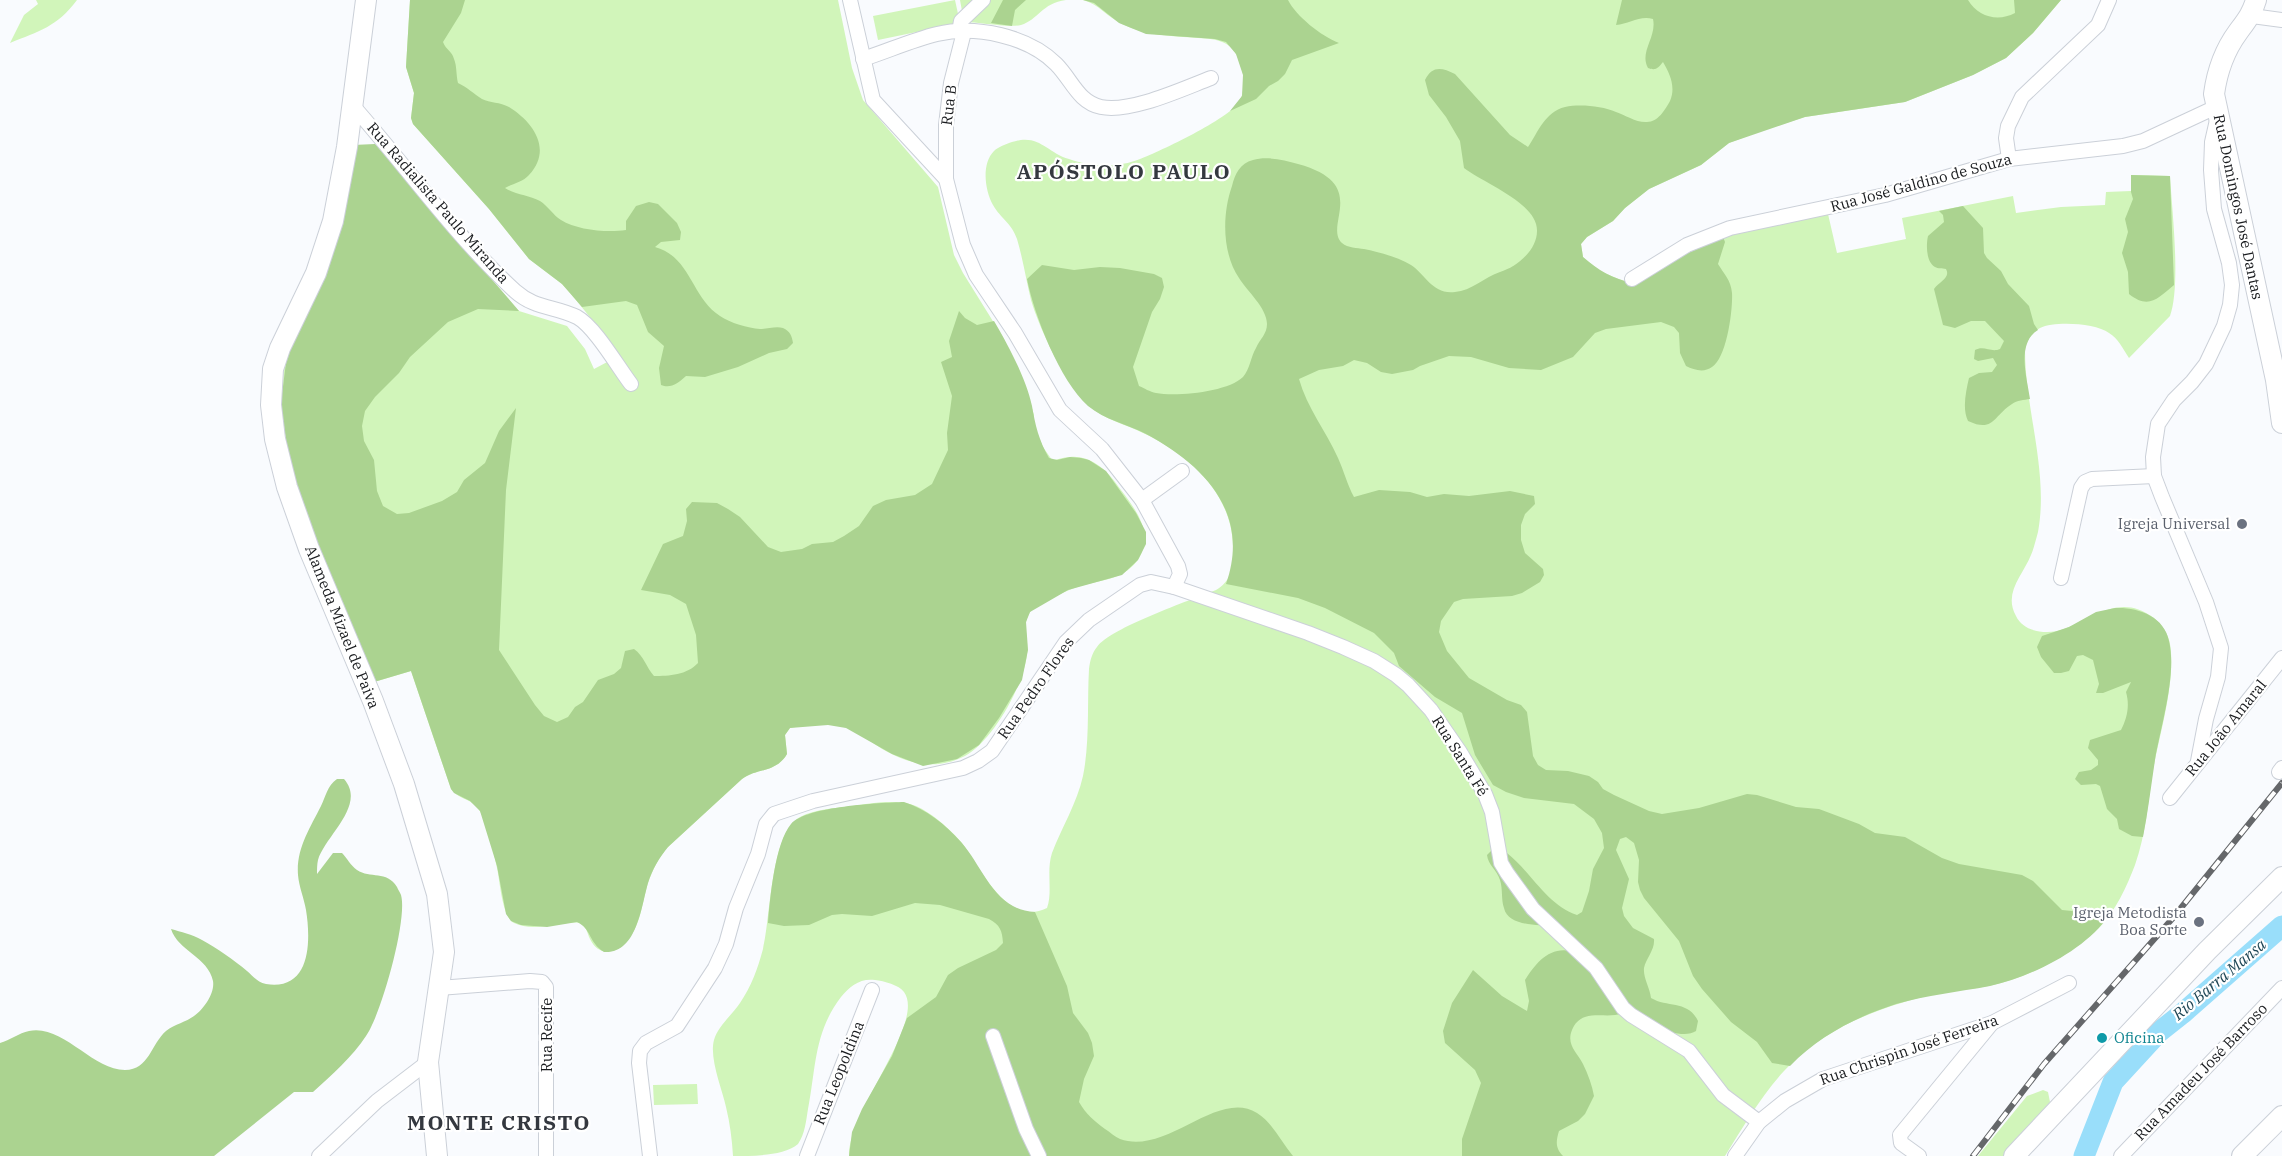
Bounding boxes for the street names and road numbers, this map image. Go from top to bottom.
street label: Rua B [937,83,960,126]
street label: Rua Domingos José Dantas [2210,112,2267,301]
street label: Rua Radialista Paulo Miranda [363,118,514,287]
street label: Rua José Galdino de Souza [1828,149,2014,216]
street label: Alameda Mizael de Paiva [301,542,384,711]
street label: Rua Pedro Flores [993,633,1078,742]
street label: Rua João Amaral [2181,676,2270,780]
street label: Rua Santa Fé [1428,712,1493,800]
street label: Rua Recife [537,998,556,1072]
street label: Rua Amadeu José Barroso [2130,999,2271,1144]
street label: Rua Chrispin José Ferreira [1817,1010,2001,1089]
street label: Rua Leopoldina [809,1018,868,1128]

